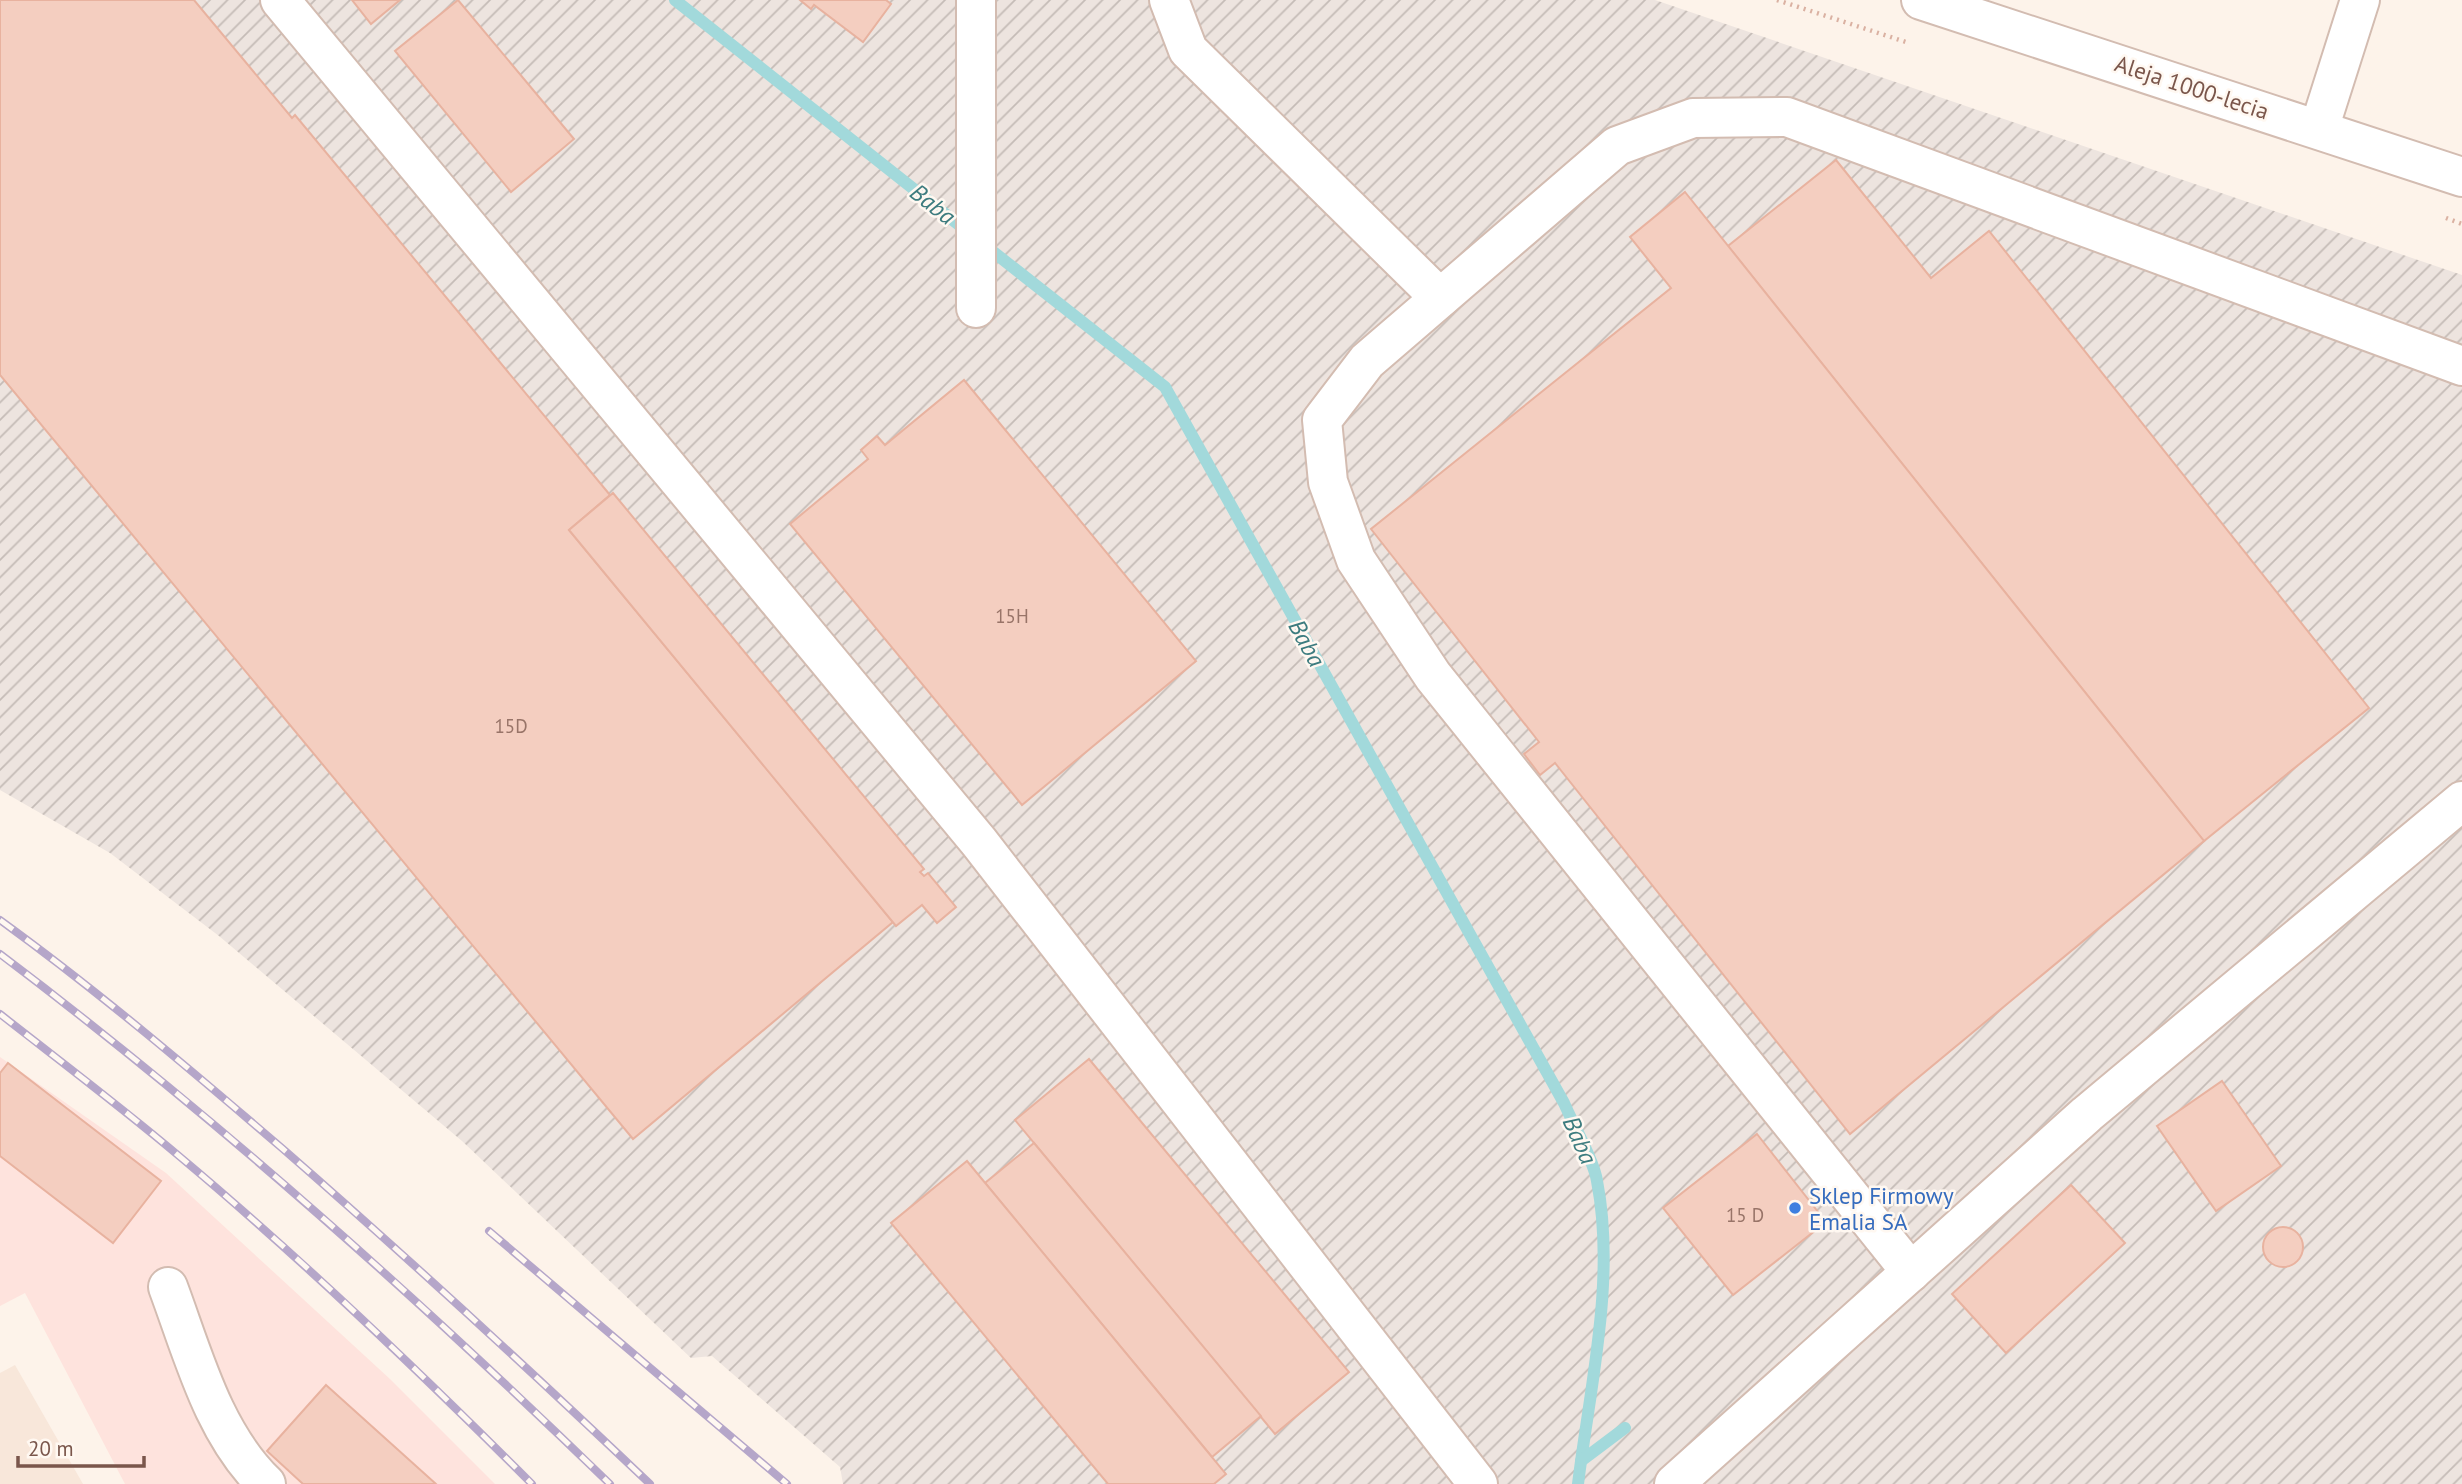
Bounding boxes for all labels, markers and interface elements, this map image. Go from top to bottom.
street label: Aleja 1000-lecia [2111,48,2273,126]
water label: Baba [904,177,962,232]
house number: 15H [995,604,1029,628]
water label: Baba [1282,614,1333,672]
house number: 15D [494,714,528,738]
water label: Baba [1556,1111,1604,1169]
place label: Sklep Firmowy Emalia SA [1809,1181,1954,1236]
marker: Sklep Firmowy Emalia SA [1787,1200,1803,1216]
house number: 15 D [1726,1203,1764,1227]
scale bar [18,1424,144,1468]
text: 20 m [28,1435,74,1462]

